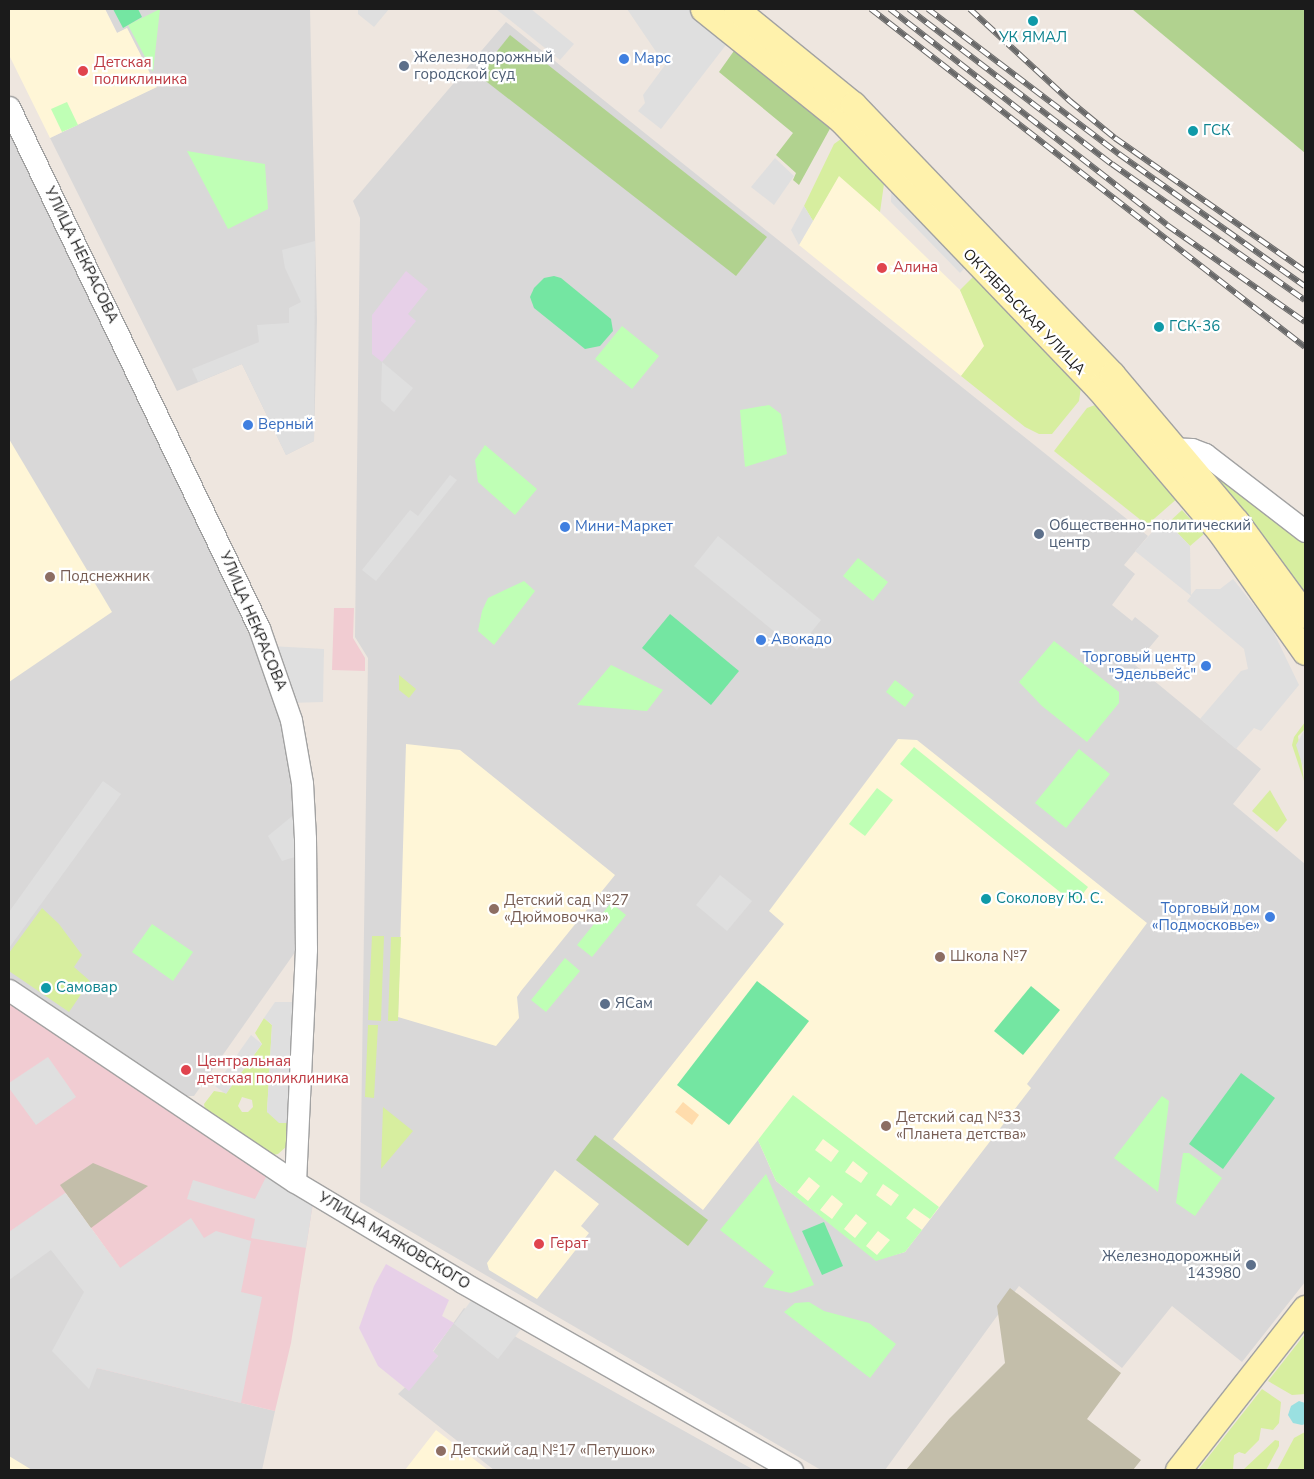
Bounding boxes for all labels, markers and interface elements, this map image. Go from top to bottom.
marker: УК ЯМАЛ [1027,15,1039,27]
place label: УК ЯМАЛ [999,29,1067,47]
place label: Железнодорожный городской суд [414,48,553,83]
place label: Марс [634,50,671,68]
place label: Детская поликлиника [94,53,187,88]
marker: Марс [618,53,630,65]
marker: Железнодорожный городской суд [398,60,410,72]
marker: Детская поликлиника [76,64,90,78]
place label: ГСК [1203,122,1231,140]
marker: ГСК [1187,125,1199,137]
street label: УЛИЦА НЕКРАСОВА [40,184,122,326]
street label: ОКТЯБРЬСКАЯ УЛИЦА [959,245,1089,379]
place label: Алина [893,259,938,277]
marker: Алина [875,261,889,275]
place label: ГСК-36 [1169,318,1220,336]
marker: ГСК-36 [1153,321,1165,333]
place label: Верный [258,416,314,434]
marker: Верный [242,419,254,431]
place label: Общественно-политический центр [1049,516,1251,551]
place label: Мини-Маркет [575,518,673,536]
marker: Мини-Маркет [559,521,571,533]
marker: Общественно-политический центр [1033,528,1045,540]
street label: УЛИЦА НЕКРАСОВА [215,549,291,693]
place label: Подснежник [60,568,150,586]
marker: Подснежник [44,571,56,583]
place label: Авокадо [771,631,832,649]
marker: Авокадо [755,634,767,646]
place label: Торговый центр "Эдельвейс" [1082,648,1196,683]
marker: Торговый центр "Эдельвейс" [1200,660,1212,672]
place label: Соколову Ю. С. [996,890,1103,908]
place label: Детский сад №27 «Дюймовочка» [504,891,629,926]
marker: Соколову Ю. С. [980,893,992,905]
place label: Торговый дом «Подмосковье» [1152,899,1260,934]
marker: Детский сад №27 «Дюймовочка» [488,903,500,915]
marker: Торговый дом «Подмосковье» [1264,911,1276,923]
place label: Школа №7 [950,948,1028,966]
marker: Школа №7 [934,951,946,963]
place label: Самовар [56,979,118,997]
marker: Самовар [40,982,52,994]
place label: ЯСам [615,995,653,1013]
marker: ЯСам [599,998,611,1010]
place label: Центральная детская поликлиника [197,1052,349,1087]
marker: Центральная детская поликлиника [179,1063,193,1077]
place label: Детский сад №33 «Планета детства» [896,1108,1026,1143]
marker: Детский сад №33 «Планета детства» [880,1120,892,1132]
street label: УЛИЦА МАЯКОВСКОГО [315,1188,473,1294]
place label: Герат [550,1235,588,1253]
marker: Герат [532,1237,546,1251]
place label: Железнодорожный 143980 [1102,1247,1241,1282]
marker: Железнодорожный 143980 [1245,1259,1257,1271]
place label: Детский сад №17 «Петушок» [451,1442,655,1460]
marker: Детский сад №17 «Петушок» [435,1445,447,1457]

